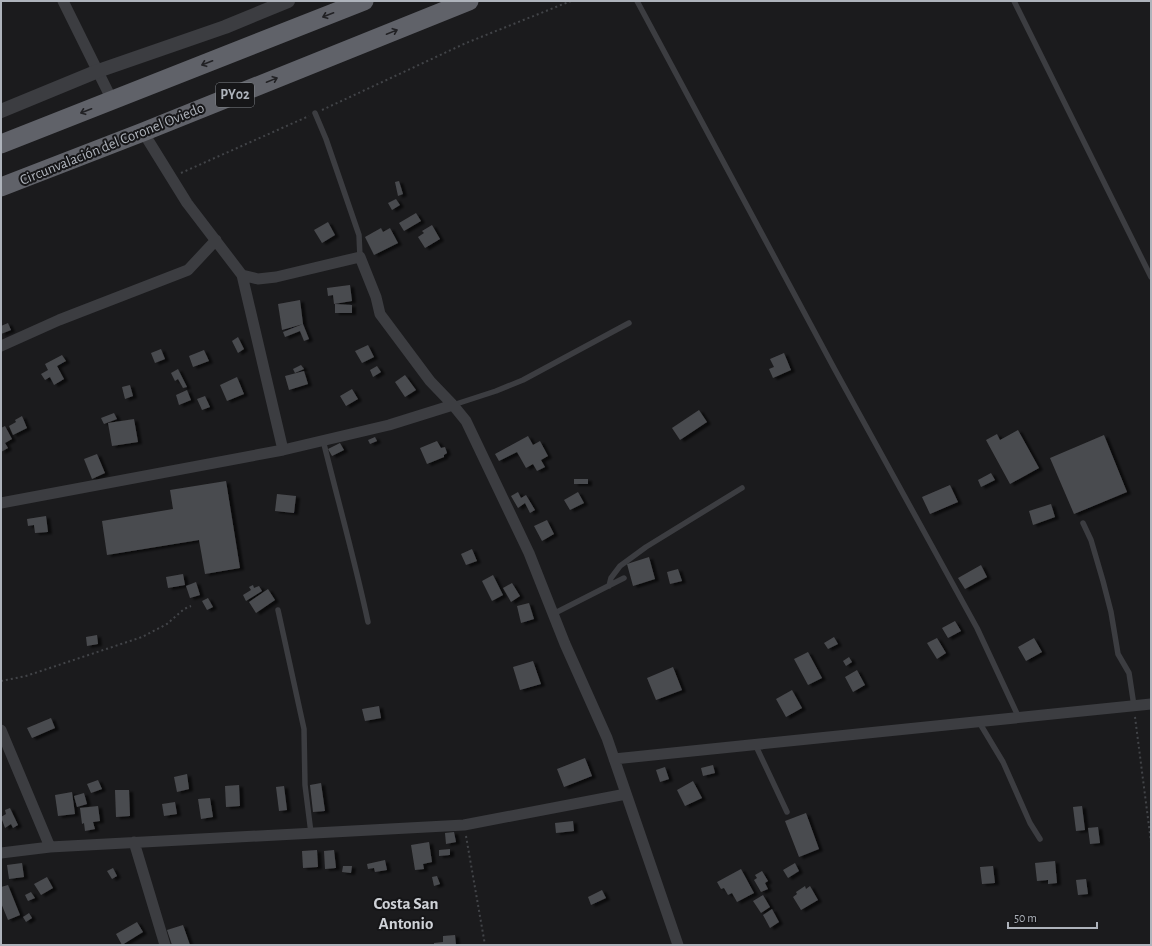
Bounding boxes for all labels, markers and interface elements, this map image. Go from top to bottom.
one-way arrow [323,12,335,20]
one-way arrow [386,27,398,35]
one-way arrow [202,59,214,67]
one-way arrow [265,76,277,84]
road number: PY02 [216,83,254,107]
street label: Circunvalación del Coronel Oviedo [18,100,206,188]
one-way arrow [81,107,93,115]
district label: Costa San Antonio [373,895,439,932]
scale bar [1008,904,1097,930]
text: 50 m [1014,912,1037,924]

